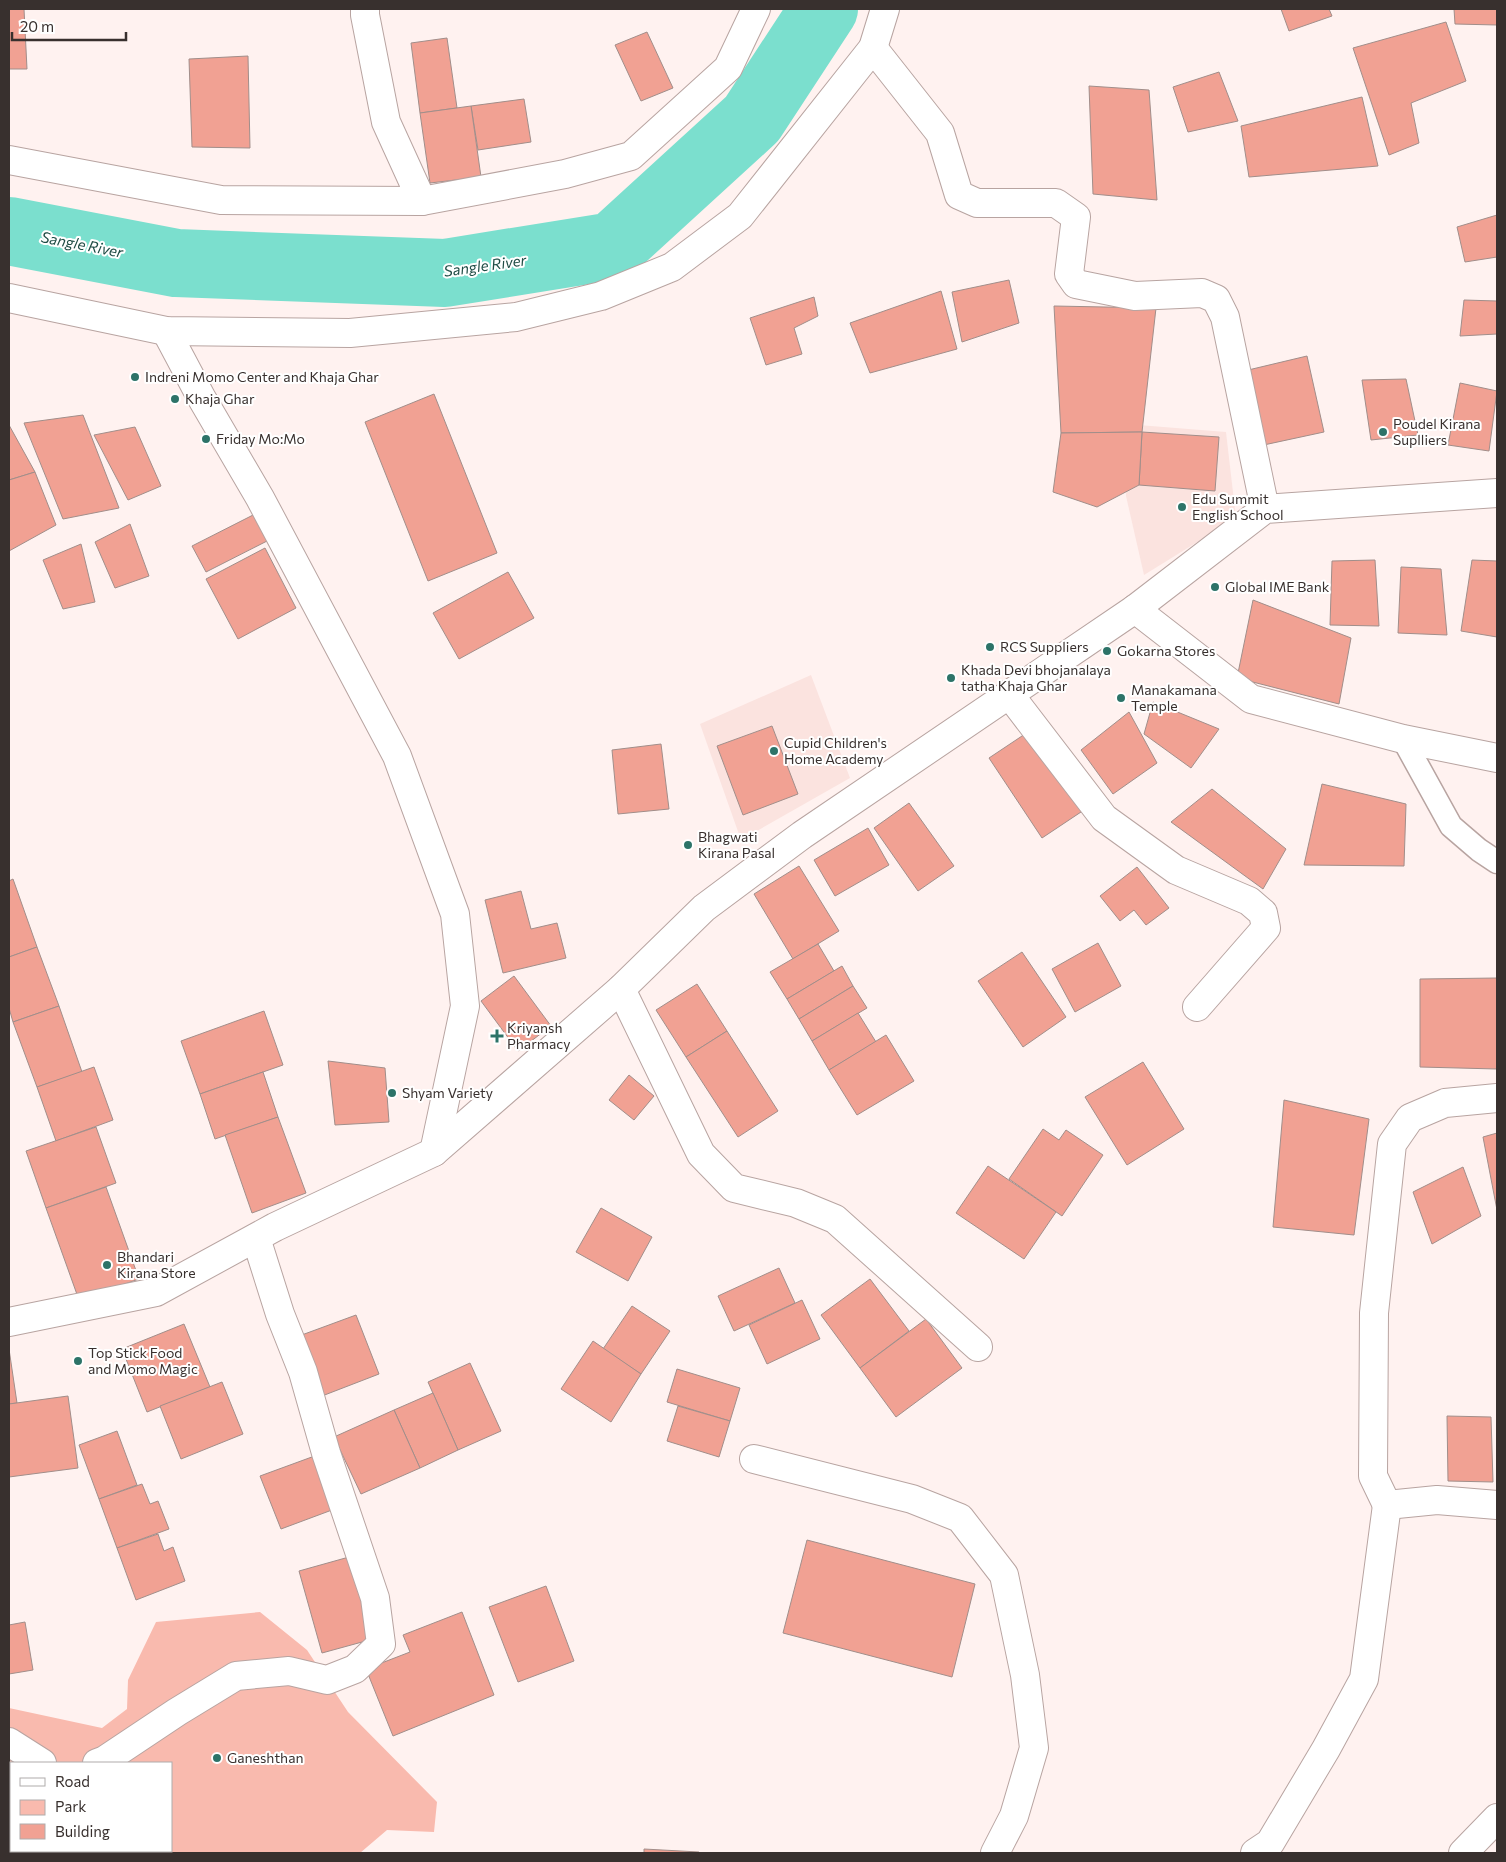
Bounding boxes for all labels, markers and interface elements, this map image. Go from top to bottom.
scale bar [12,10,126,42]
text: 20 m [20,17,54,35]
water label: Sangle River [40,227,126,261]
water label: Sangle River [442,250,528,280]
place label: Indreni Momo Center and Khaja Ghar [145,368,379,385]
marker: Indreni Momo Center and Khaja Ghar [129,371,141,383]
place label: Khaja Ghar [185,390,255,407]
marker: Khaja Ghar [169,393,181,405]
place label: Poudel Kirana Suplliers [1393,415,1481,448]
marker: Poudel Kirana Suplliers [1377,426,1389,438]
place label: Friday Mo:Mo [216,430,305,447]
marker: Friday Mo:Mo [200,433,212,445]
place label: Edu Summit English School [1192,490,1284,523]
marker: Edu Summit English School [1176,501,1188,513]
place label: Global IME Bank [1225,578,1330,595]
marker: Global IME Bank [1209,581,1221,593]
place label: RCS Suppliers [1000,638,1089,655]
marker: RCS Suppliers [984,641,996,653]
place label: Gokarna Stores [1117,642,1215,659]
marker: Gokarna Stores [1101,645,1113,657]
place label: Khada Devi bhojanalaya tatha Khaja Ghar [961,661,1111,694]
marker: Khada Devi bhojanalaya tatha Khaja Ghar [945,672,957,684]
place label: Manakamana Temple [1131,681,1217,714]
marker: Manakamana Temple [1115,692,1127,704]
place label: Cupid Children's Home Academy [784,734,887,767]
marker: Cupid Children's Home Academy [768,745,780,757]
place label: Bhagwati Kirana Pasal [698,828,775,861]
marker: Bhagwati Kirana Pasal [682,839,694,851]
place label: Kriyansh Pharmacy [507,1019,570,1052]
marker: Kriyansh Pharmacy [491,1030,503,1042]
place label: Shyam Variety [402,1084,493,1101]
marker: Shyam Variety [386,1087,398,1099]
place label: Bhandari Kirana Store [117,1248,196,1281]
marker: Bhandari Kirana Store [101,1259,113,1271]
place label: Top Stick Food and Momo Magic [88,1344,198,1377]
marker: Top Stick Food and Momo Magic [72,1355,84,1367]
place label: Ganeshthan [227,1749,304,1766]
marker: Ganeshthan [211,1752,223,1764]
legend [10,1762,172,1852]
text: Road [55,1772,90,1790]
text: Park [55,1797,86,1815]
text: Building [55,1822,110,1840]

